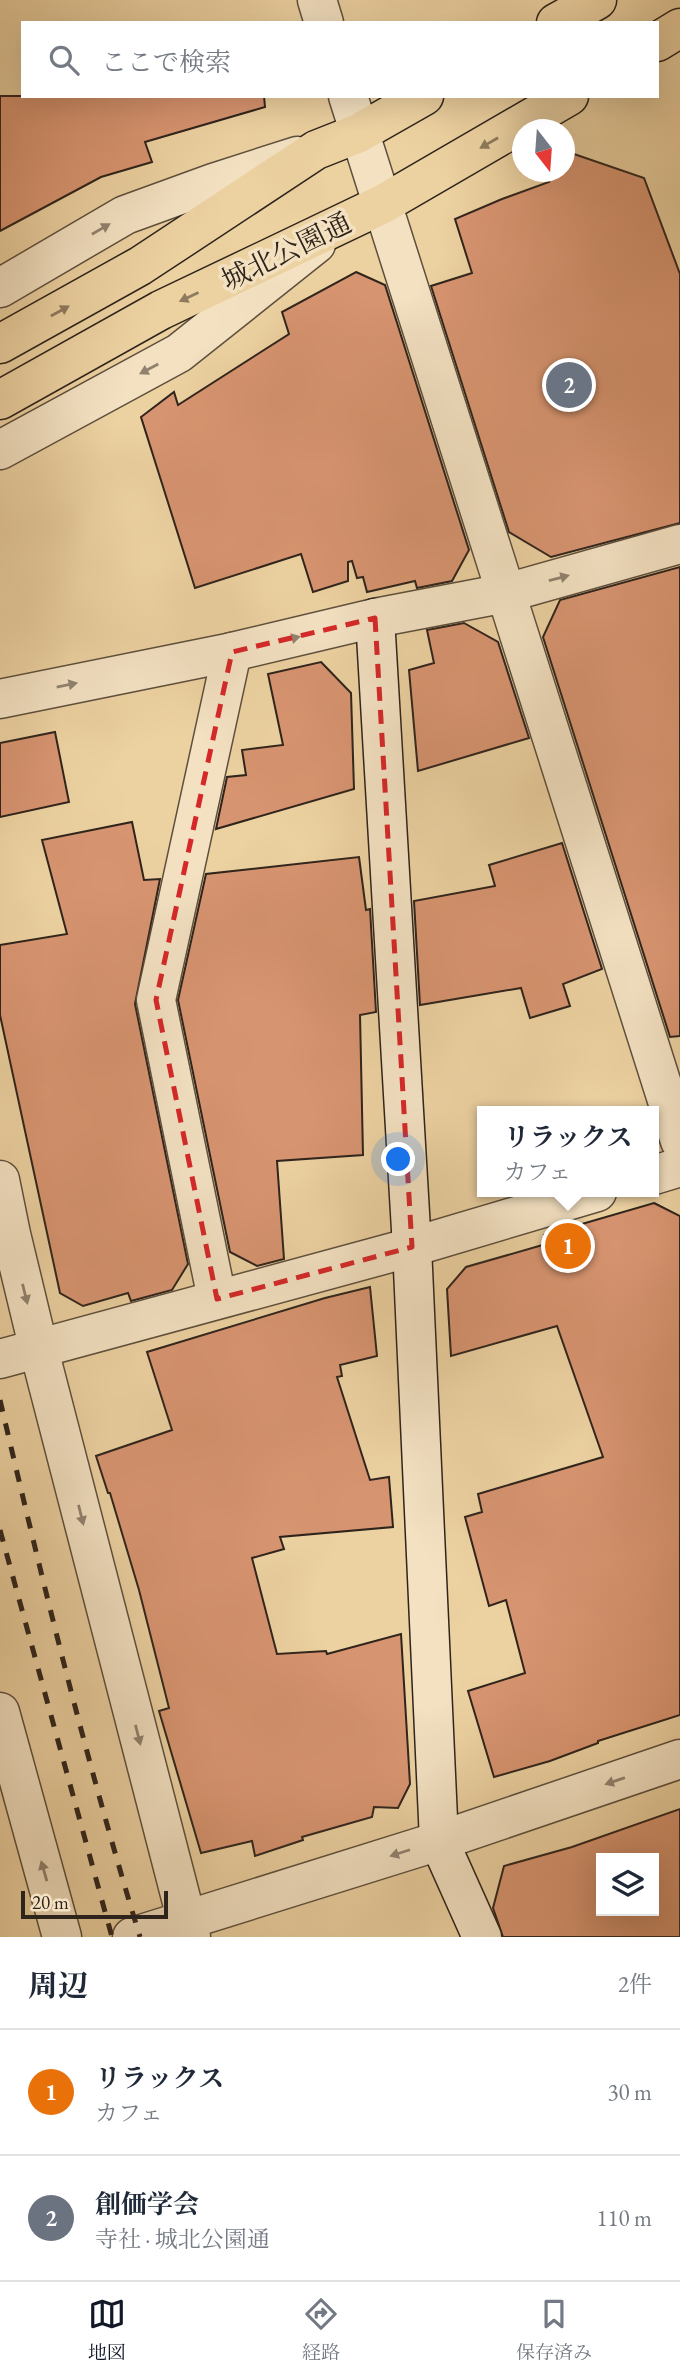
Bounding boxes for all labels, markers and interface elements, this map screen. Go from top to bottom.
search box [21,21,659,98]
icon: search [45,41,83,79]
text: ここで検索 [101,45,231,79]
north arrow [512,119,575,182]
one-way arrow [479,137,498,149]
street label: 城北公園通 [215,204,357,298]
one-way arrow [92,223,111,235]
one-way arrow [179,291,199,303]
one-way arrow [50,305,69,317]
pin: 2 [546,359,592,411]
one-way arrow [139,363,159,375]
one-way arrow [549,572,570,582]
one-way arrow [279,633,301,644]
one-way arrow [56,680,78,691]
popup [477,1106,659,1197]
text: リラックス [503,1120,633,1154]
your location [381,1142,415,1176]
text: カフェ [503,1157,571,1187]
pin: 1 [545,1220,591,1272]
one-way arrow [20,1283,31,1305]
one-way arrow [76,1504,87,1526]
one-way arrow [133,1724,144,1746]
one-way arrow [605,1776,626,1787]
one-way arrow [389,1849,410,1859]
map controls [596,1853,659,1916]
button: layers [596,1853,659,1916]
one-way arrow [38,1860,48,1881]
scale bar [21,1888,168,1920]
text: 20 m [32,1890,69,1915]
text: 周辺 [28,1966,88,2005]
text: 2件 [618,1969,652,1999]
text: リラックス [95,2061,224,2095]
text: 1 [45,2077,57,2107]
text: 30 m [607,2077,652,2107]
text: カフェ [95,2098,163,2128]
text: 創価学会 [95,2187,199,2221]
text: 2 [45,2203,57,2233]
text: 110 m [596,2203,652,2233]
text: 寺社 · 城北公園通 [95,2224,270,2254]
tab: 地図 [88,2295,126,2365]
tab: 経路 [302,2295,340,2365]
tab: 保存済み [516,2295,592,2365]

